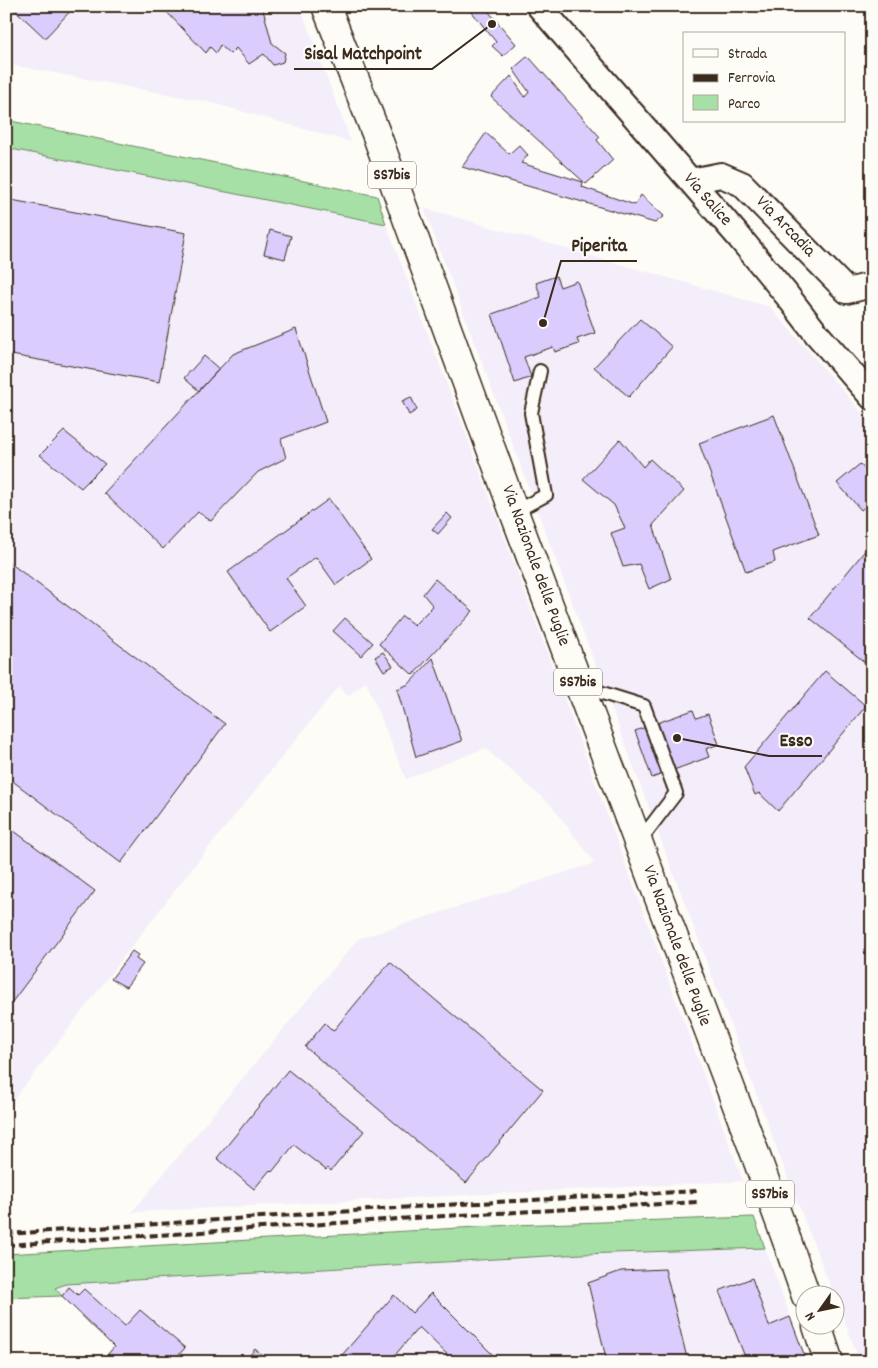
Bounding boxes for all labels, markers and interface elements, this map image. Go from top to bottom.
legend [683,32,846,122]
callout: Sisal Matchpoint [294,35,432,69]
text: Sisal Matchpoint [304,42,422,69]
text: Strada [728,44,768,66]
text: Ferrovia [728,68,776,90]
text: Parco [728,94,760,116]
road number: SS7bis [368,162,416,188]
street label: Via Salice [677,168,737,232]
street label: Via Arcadia [749,191,821,264]
callout: Piperita [561,227,637,261]
text: Piperita [571,234,628,261]
street label: Via Nazionale delle Puglie [494,482,576,650]
road number: SS7bis [554,669,602,696]
callout: Esso [769,722,822,756]
text: Esso [779,729,813,756]
street label: Via Nazionale delle Puglie [635,862,717,1030]
road number: SS7bis [746,1180,794,1208]
north arrow [796,1286,846,1336]
text: N [800,1308,821,1324]

